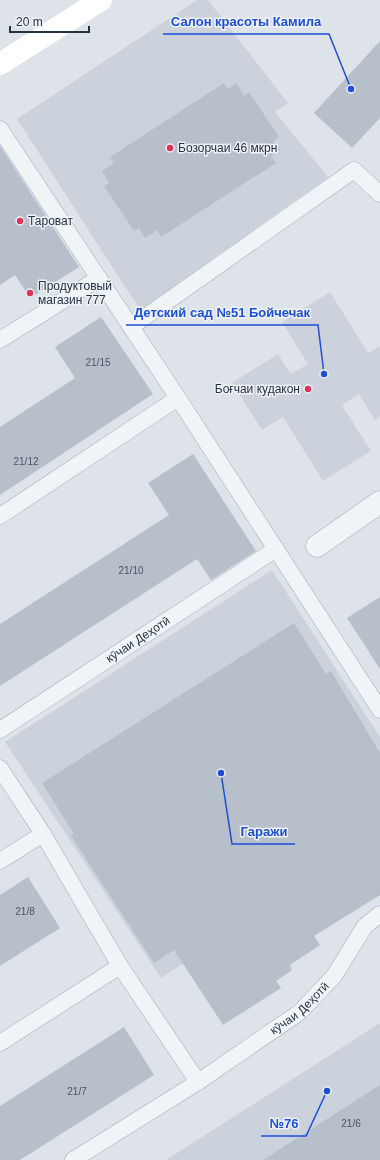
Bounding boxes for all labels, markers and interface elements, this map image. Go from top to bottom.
scale bar [10,8,89,34]
callout: Салон красоты Камила [163,9,329,34]
text: Салон красоты Камила [171,14,322,29]
text: 20 m [16,15,43,29]
place label: Бозорчаи 46 мкрн [178,141,277,155]
marker: Бозорчаи 46 мкрн [165,143,175,153]
place label: Тароват [28,214,73,228]
marker: Тароват [15,216,25,226]
place label: Продуктовый магазин 777 [38,279,112,307]
marker: Продуктовый магазин 777 [25,288,35,298]
callout: Детский сад №51 Бойчечак [126,300,318,325]
text: Детский сад №51 Бойчечак [134,305,311,320]
house number: 21/15 [85,357,111,368]
place label: Боғчаи кудакон [215,382,300,396]
marker: Боғчаи кудакон [303,384,313,394]
house number: 21/12 [13,456,39,467]
house number: 21/10 [118,565,144,576]
street label: кӯчаи Деҳотӣ [103,613,173,666]
callout: Гаражи [232,819,295,844]
text: Гаражи [241,824,287,839]
house number: 21/8 [15,906,35,917]
street label: кӯчаи Деҳотӣ [267,979,332,1038]
house number: 21/7 [67,1086,87,1097]
callout: №76 [261,1111,306,1136]
text: №76 [270,1116,298,1131]
house number: 21/6 [341,1118,361,1129]

